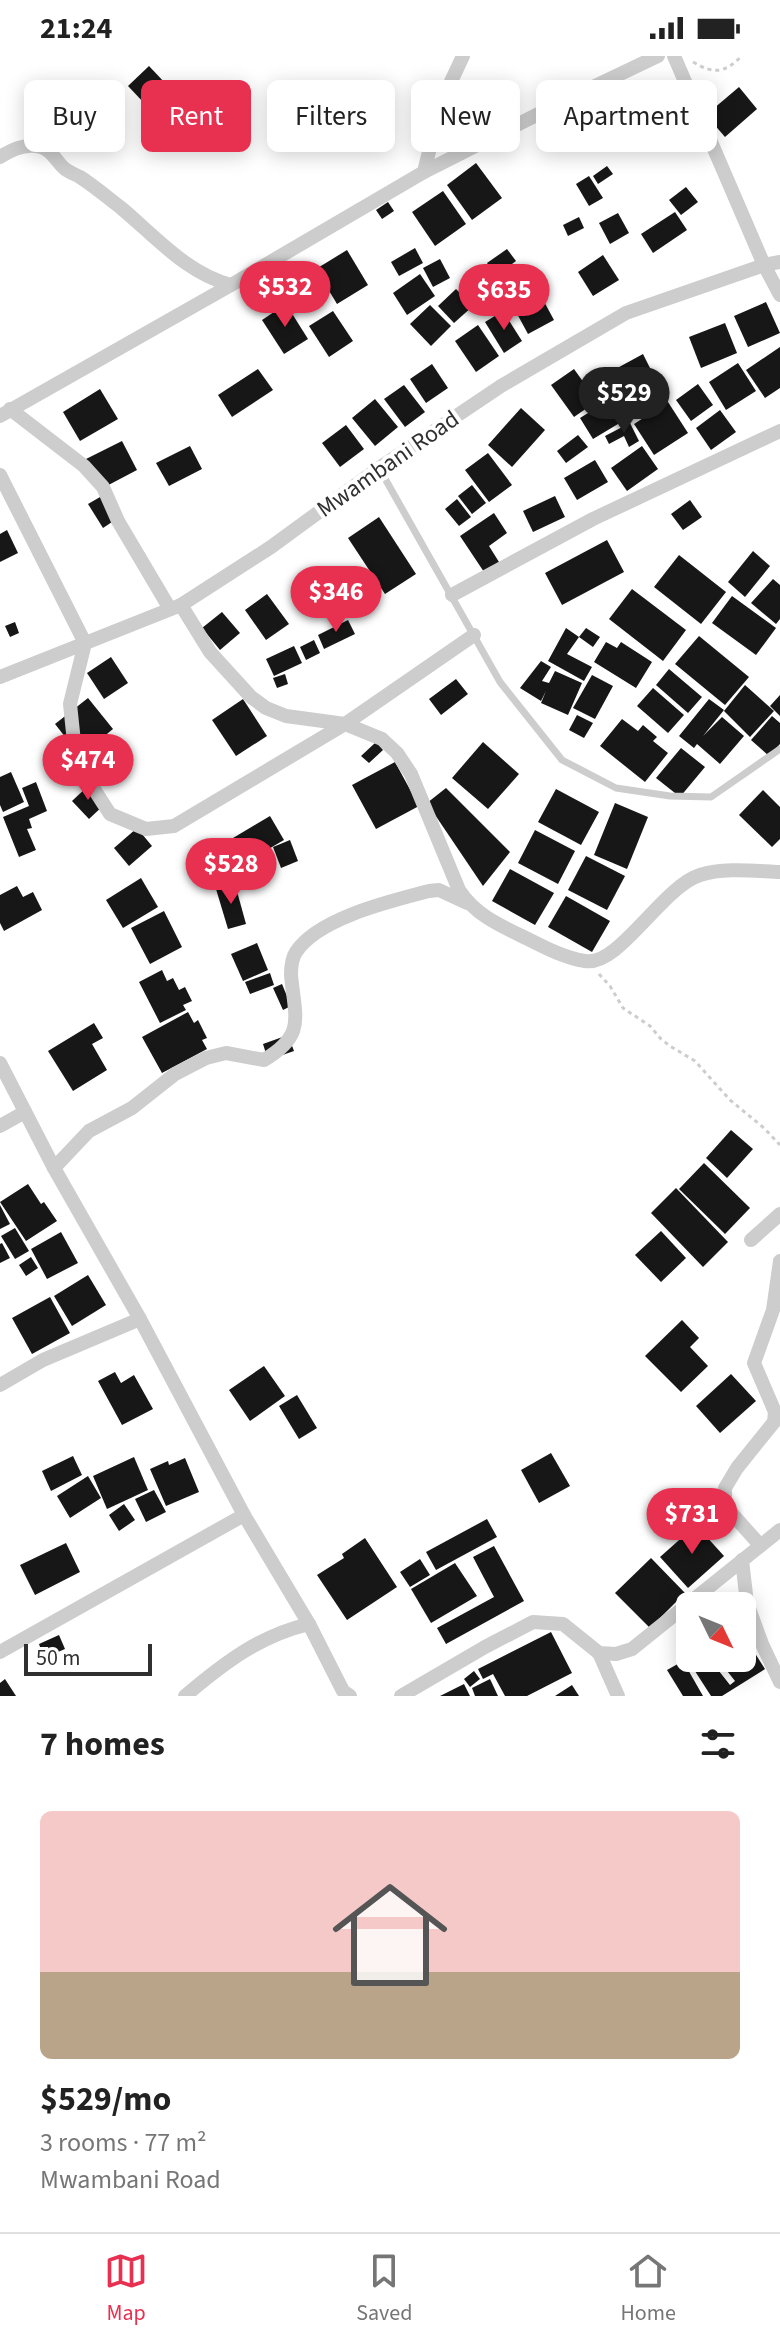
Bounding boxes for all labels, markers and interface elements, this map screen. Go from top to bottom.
text: 21:24 [40,7,112,50]
chip: Buy [24,80,125,152]
chip: Rent [141,80,251,152]
chip: Filters [267,80,395,152]
chip: New [411,80,520,152]
chip: Apartment [536,80,717,152]
pin: $532 [238,261,332,329]
pin: $635 [457,264,551,332]
text: $532 [258,268,312,305]
text: $635 [477,271,531,308]
pin: $529 [577,367,671,435]
text: $529 [597,374,651,411]
street label: Mwambani Road [310,402,466,526]
pin: $346 [289,566,383,634]
text: $346 [309,573,363,610]
pin: $474 [41,734,135,802]
text: $474 [61,741,115,778]
pin: $528 [184,838,278,906]
text: $528 [204,845,258,882]
pin: $731 [645,1488,739,1556]
text: $731 [665,1495,719,1532]
north arrow [676,1592,756,1672]
map controls [676,1592,756,1672]
scale bar [24,1640,152,1676]
text: 50 m [36,1642,81,1674]
text: 7 homes [40,1720,165,1769]
icon: filters [696,1722,740,1766]
icon: home [318,1863,462,2007]
text: $529/mo [40,2075,171,2124]
text: 3 rooms · 77 m² [40,2124,207,2161]
text: Mwambani Road [40,2161,221,2198]
tab: Map [104,2249,148,2329]
tab: Saved [356,2249,412,2329]
tab: Home [621,2249,676,2329]

